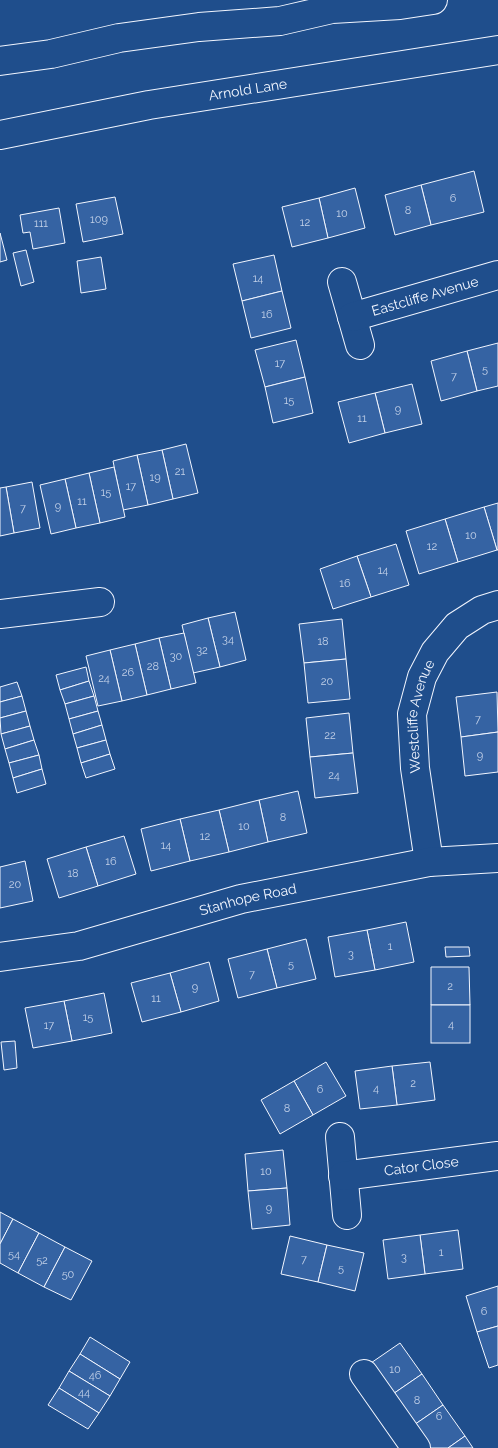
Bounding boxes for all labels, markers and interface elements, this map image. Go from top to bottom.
street label: Arnold Lane [207,75,288,103]
house number: 6 [450,192,457,205]
house number: 8 [405,204,411,217]
house number: 10 [336,207,348,220]
house number: 109 [90,213,108,226]
house number: 12 [300,216,310,229]
house number: 111 [34,217,48,230]
house number: 14 [253,272,263,285]
street label: Eastcliffe Avenue [370,273,480,319]
house number: 16 [261,308,273,321]
house number: 17 [275,357,285,370]
house number: 5 [482,363,488,376]
house number: 7 [451,370,457,383]
house number: 15 [284,394,294,407]
house number: 9 [395,403,401,416]
house number: 11 [357,412,367,425]
house number: 21 [175,465,186,478]
house number: 19 [149,471,161,484]
house number: 17 [126,480,136,493]
house number: 15 [101,486,111,499]
house number: 11 [77,495,87,508]
house number: 9 [55,500,61,513]
house number: 7 [20,502,26,515]
house number: 10 [465,529,477,542]
house number: 12 [427,540,437,553]
house number: 14 [378,564,388,577]
house number: 16 [339,577,351,590]
house number: 34 [222,633,234,646]
house number: 18 [317,635,329,648]
house number: 32 [196,644,208,657]
house number: 30 [170,650,183,663]
street label: Westcliffe Avenue [403,657,438,774]
house number: 28 [147,660,159,673]
house number: 26 [122,666,135,679]
house number: 24 [98,672,110,685]
house number: 20 [321,675,333,688]
house number: 7 [475,713,481,726]
house number: 22 [324,729,336,742]
house number: 9 [477,749,483,762]
house number: 24 [328,769,340,782]
house number: 8 [280,811,286,824]
house number: 10 [238,820,250,833]
house number: 12 [200,830,210,843]
house number: 14 [161,839,171,852]
house number: 16 [105,855,117,868]
house number: 18 [67,867,79,880]
house number: 20 [9,878,21,891]
street label: Stanhope Road [197,880,298,919]
house number: 1 [388,940,393,953]
house number: 3 [348,948,354,961]
house number: 5 [288,958,294,971]
house number: 7 [249,968,255,981]
house number: 2 [447,980,453,993]
house number: 9 [192,981,198,994]
house number: 11 [151,992,161,1005]
house number: 15 [83,1011,93,1024]
house number: 4 [448,1018,454,1031]
house number: 17 [44,1019,54,1032]
house number: 2 [410,1077,416,1090]
house number: 4 [373,1082,379,1095]
house number: 6 [317,1083,324,1096]
house number: 8 [284,1102,290,1115]
street label: Cator Close [383,1153,460,1179]
house number: 10 [260,1165,272,1178]
house number: 9 [266,1202,272,1215]
house number: 1 [439,1246,444,1259]
house number: 54 [8,1248,20,1261]
house number: 3 [401,1251,407,1264]
house number: 7 [301,1253,307,1266]
house number: 52 [36,1254,48,1267]
house number: 5 [338,1262,344,1275]
house number: 50 [62,1268,75,1281]
house number: 6 [481,1305,488,1318]
house number: 10 [389,1363,401,1376]
house number: 46 [89,1369,102,1382]
house number: 44 [78,1386,90,1399]
house number: 8 [414,1394,420,1407]
house number: 6 [436,1410,443,1423]

